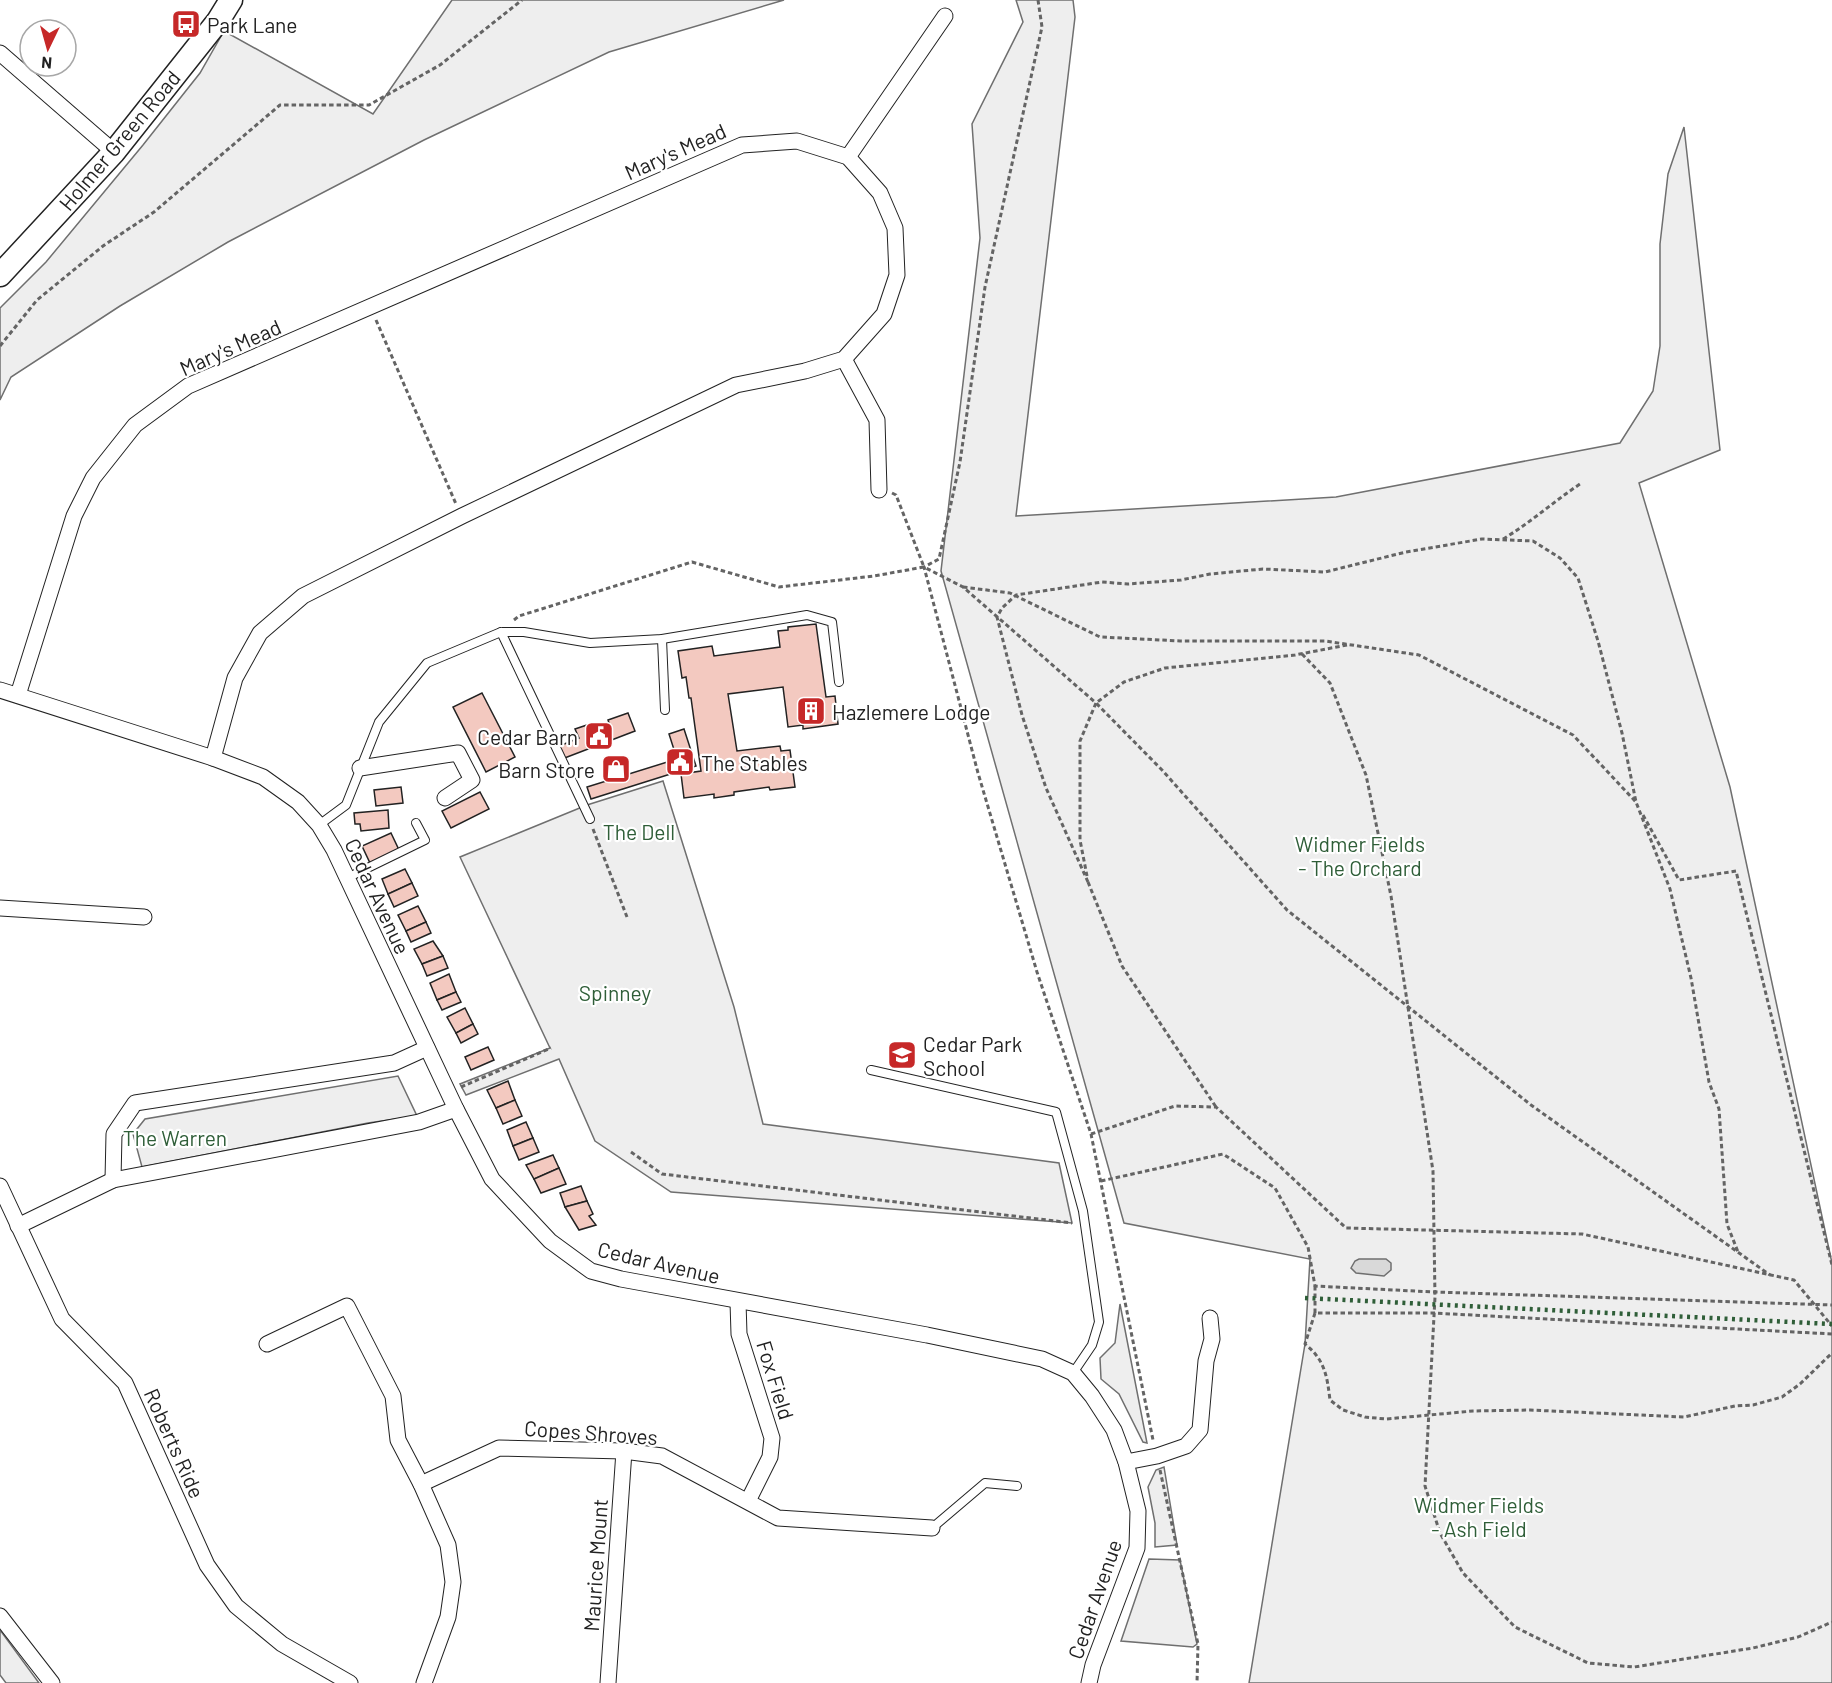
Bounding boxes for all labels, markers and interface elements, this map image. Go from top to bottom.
bus stop icon: Park Lane [170,8,202,40]
place label: Park Lane [207,12,298,37]
north arrow [18,18,78,78]
text: N [41,54,53,73]
street label: Holmer Green Road [53,65,185,215]
street label: Mary's Mead [620,118,730,184]
street label: Mary's Mead [175,314,285,380]
building icon: Hazlemere Lodge [795,695,827,727]
place label: Hazlemere Lodge [832,699,990,724]
public building icon: Cedar Barn [583,720,615,752]
place label: Cedar Barn [477,724,578,749]
public building icon: The Stables [664,746,696,778]
place label: The Stables [701,750,808,775]
shop icon: Barn Store [600,753,632,785]
place label: Barn Store [498,757,595,782]
park label: The Dell [603,819,675,844]
park label: Widmer Fields - The Orchard [1295,831,1425,880]
street label: Cedar Avenue [340,834,416,958]
park label: Spinney [579,980,651,1005]
place label: Cedar Park School [923,1031,1022,1080]
school or university icon: Cedar Park School [886,1039,918,1071]
park label: The Warren [123,1125,227,1150]
street label: Cedar Avenue [595,1236,723,1288]
street label: Fox Field [752,1337,800,1423]
street label: Roberts Ride [140,1384,210,1502]
street label: Copes Shroves [523,1415,659,1449]
park label: Widmer Fields - Ash Field [1414,1492,1544,1541]
street label: Maurice Mount [578,1498,612,1632]
street label: Cedar Avenue [1062,1536,1126,1662]

